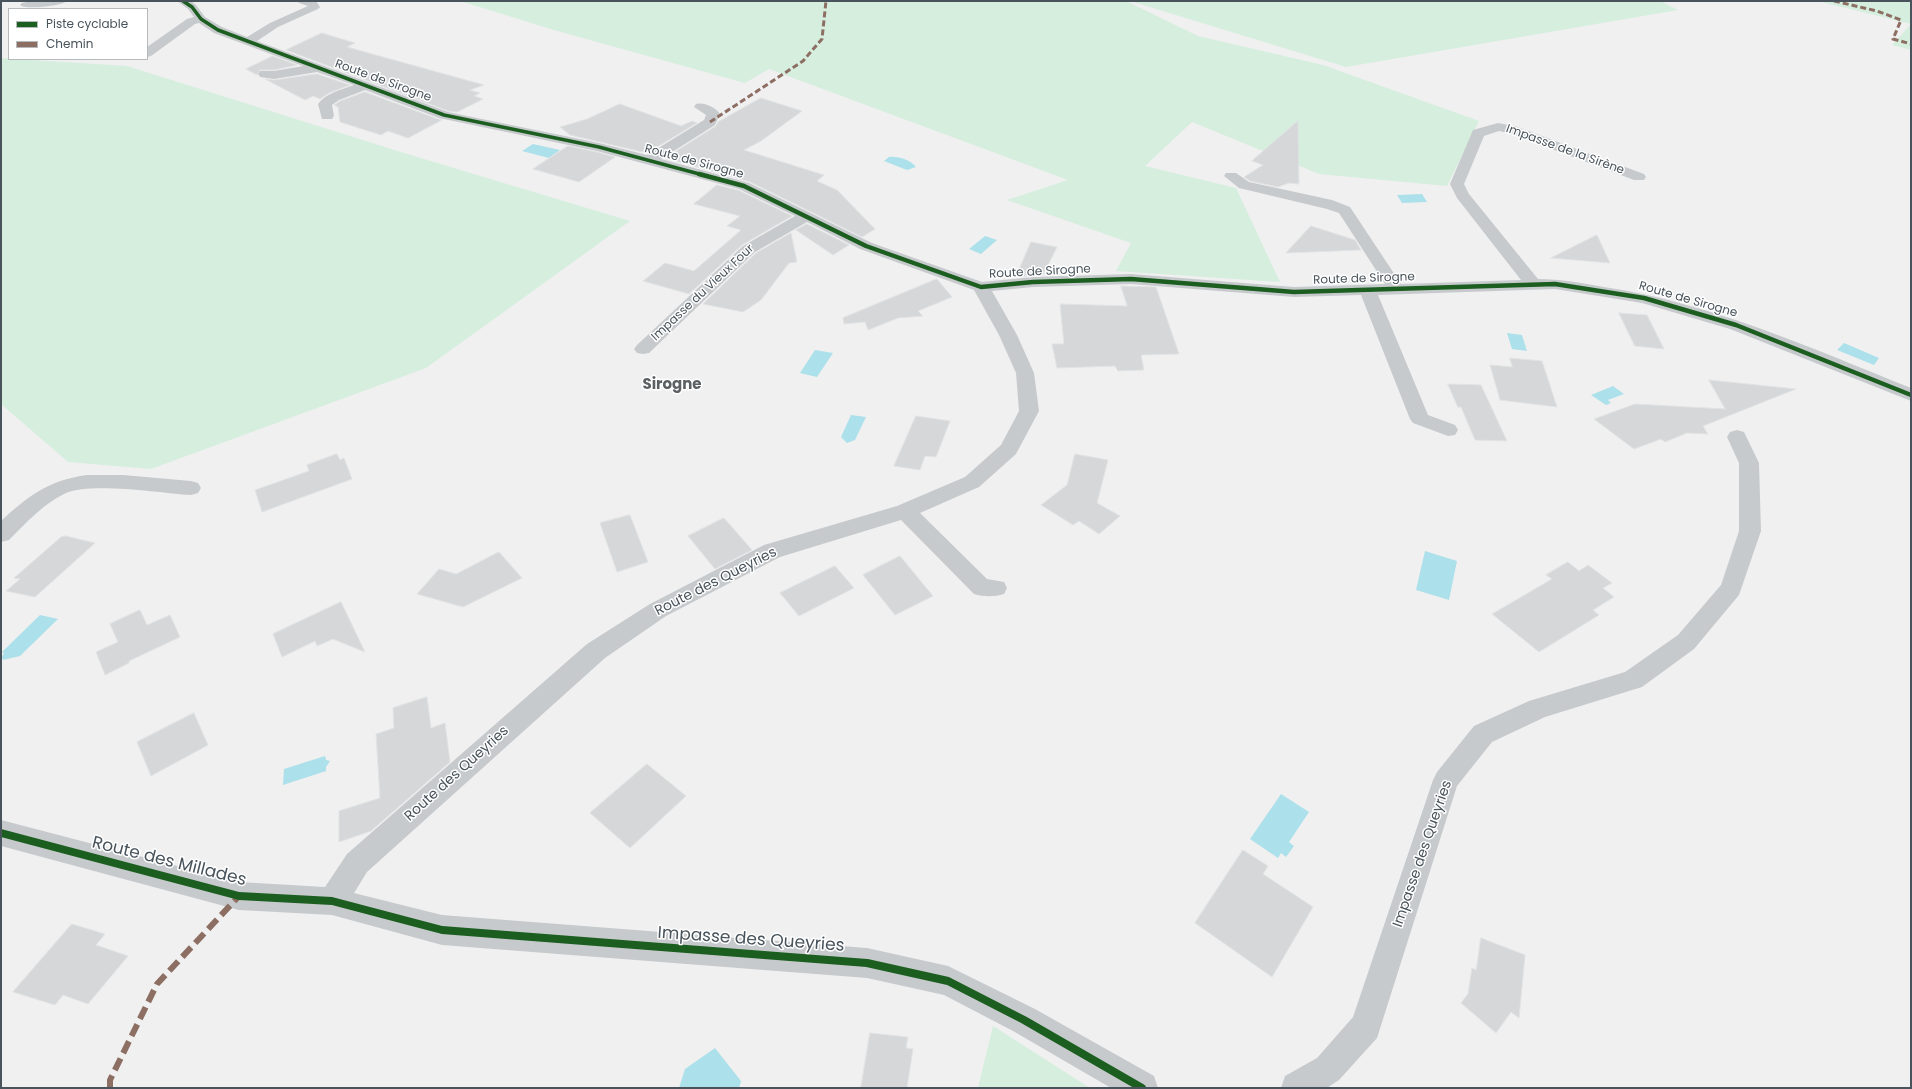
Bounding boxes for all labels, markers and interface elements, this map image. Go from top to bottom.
legend [8,8,148,60]
text: Piste cyclable [46,15,128,32]
text: Chemin [46,35,93,52]
street label: Route de Sirogne [333,57,433,105]
street label: Impasse de la Sirène [1504,122,1626,178]
street label: Route de Sirogne [643,142,745,182]
street label: Impasse du Vieux Four [649,242,757,344]
street label: Route de Sirogne [989,262,1091,282]
street label: Route de Sirogne [1313,270,1415,288]
street label: Route de Sirogne [1637,279,1739,321]
district label: Sirogne [642,376,702,394]
street label: Route des Queyries [652,544,780,620]
street label: Route des Queyries [401,723,513,825]
street label: Impasse des Queyries [1390,778,1456,930]
street label: Route des Millades [90,833,248,891]
street label: Impasse des Queyries [657,923,845,957]

